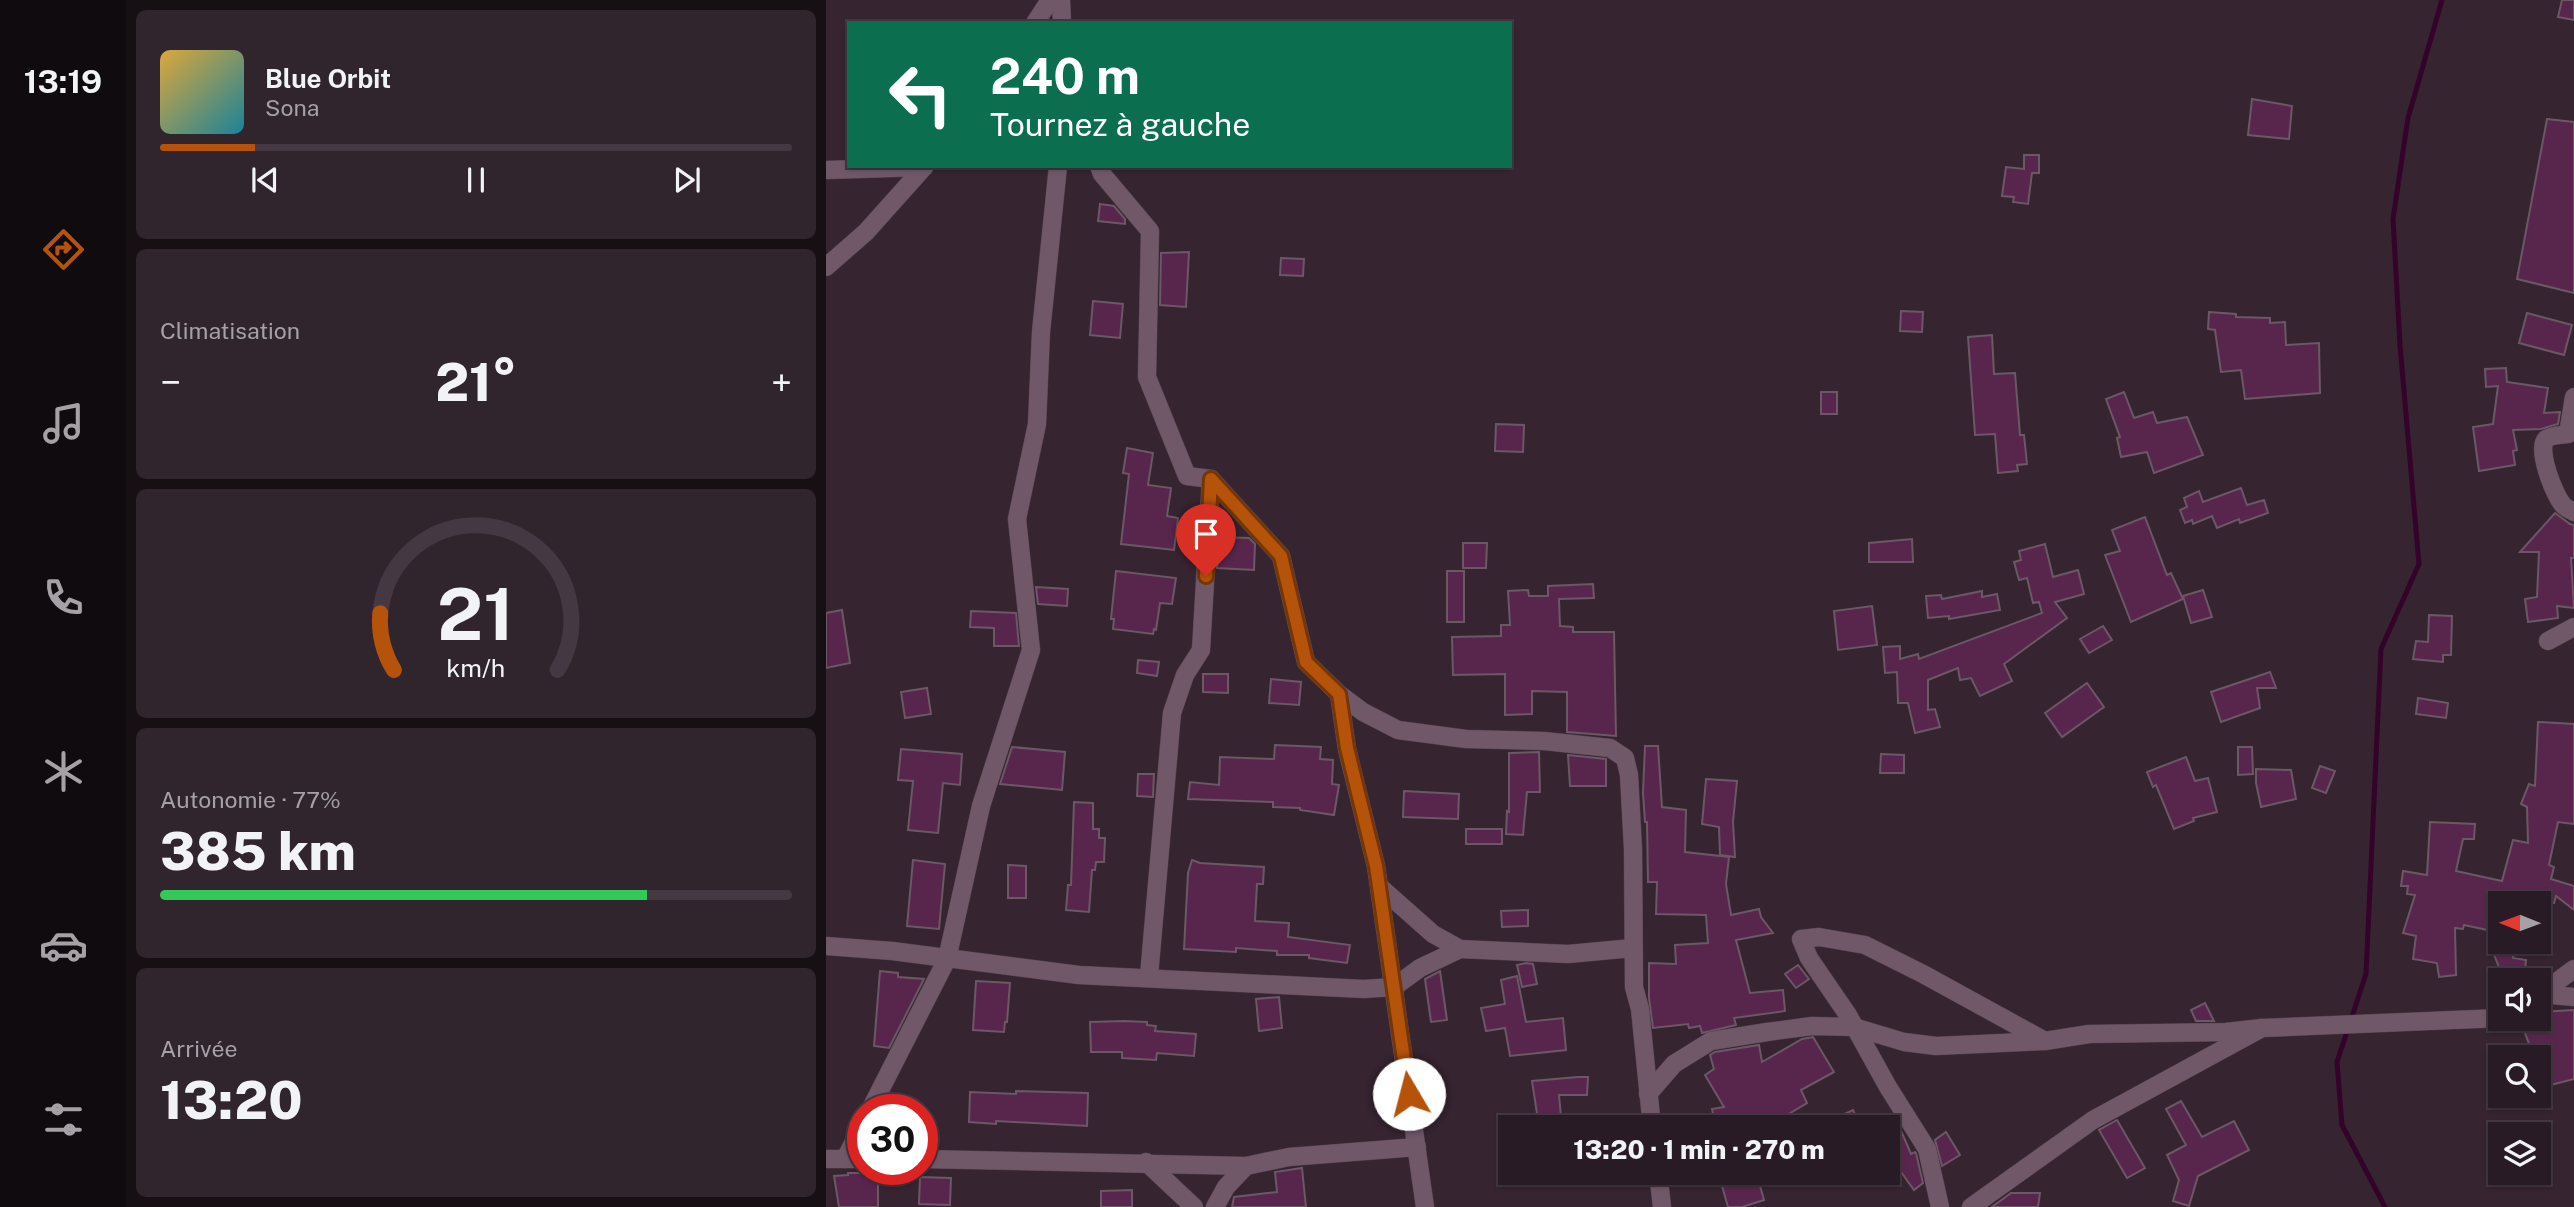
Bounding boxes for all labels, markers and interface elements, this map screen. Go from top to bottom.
text: 240 m [990,47,1140,105]
icon: left [875,49,966,140]
text: 13:19 [24,63,102,100]
text: Blue Orbit [265,63,391,94]
text: Sona [265,94,319,121]
text: Tournez à gauche [990,106,1250,143]
icon: previous [246,161,284,199]
icon: pause [457,161,495,199]
icon: next [668,161,706,199]
icon: directions [39,225,88,274]
text: Climatisation [160,317,300,344]
text: 21° [435,352,517,413]
text: − [160,360,181,405]
text: + [771,360,792,405]
icon: music [39,399,88,448]
pin [1176,504,1236,576]
icon: arrive [1187,515,1225,553]
text: 21 [437,571,515,656]
icon: phone [39,573,88,622]
text: km/h [447,652,505,682]
icon: climate [39,747,88,796]
text: Autonomie · 77% [160,786,341,813]
text: 385 km [160,821,356,882]
north arrow [2488,891,2552,954]
map controls [2488,891,2551,1185]
icon: car [39,921,88,970]
button: sound [2488,968,2551,1031]
text: Arrivée [160,1035,237,1062]
button: search [2488,1045,2551,1108]
position arrow [1372,1057,1446,1131]
text: 13:20 [160,1070,303,1131]
speed limit sign: 30 [847,1094,938,1185]
icon: filters [39,1095,88,1144]
button: layers [2488,1122,2551,1185]
text: 13:20 · 1 min · 270 m [1573,1134,1825,1165]

